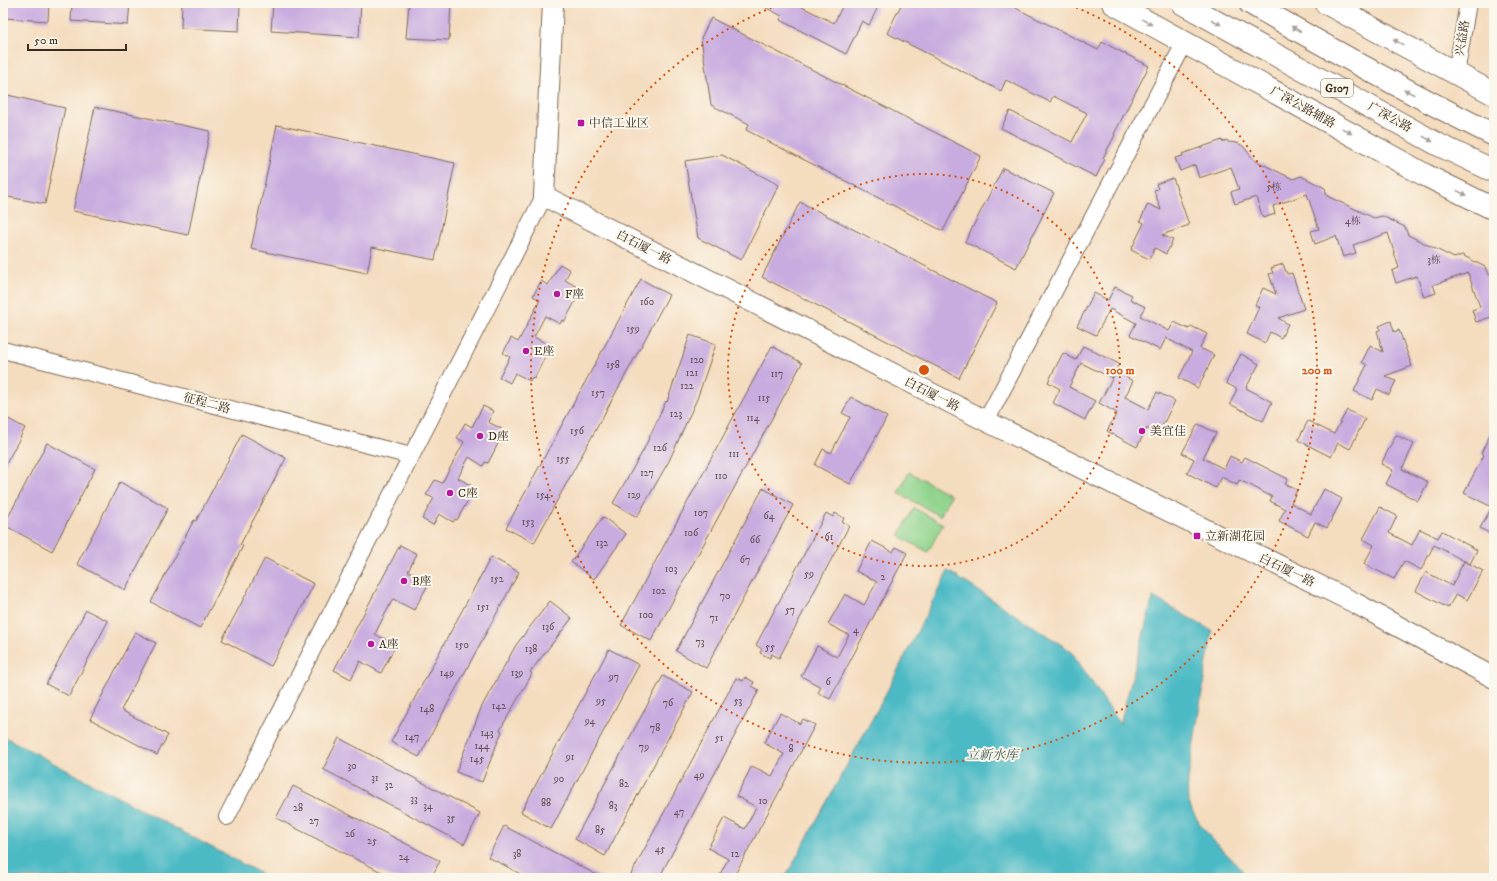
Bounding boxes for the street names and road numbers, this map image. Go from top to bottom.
street label: 兴益路 [1452,19,1473,57]
road number: G107 [1321,79,1353,97]
street label: 广深公路辅路 [1268,83,1338,131]
street label: 广深公路 [1365,99,1414,136]
street label: 白石厦一路 [614,227,674,268]
street label: 白石厦一路 [902,374,962,415]
street label: 征程二路 [182,390,232,417]
street label: 白石厦一路 [1257,551,1317,590]

